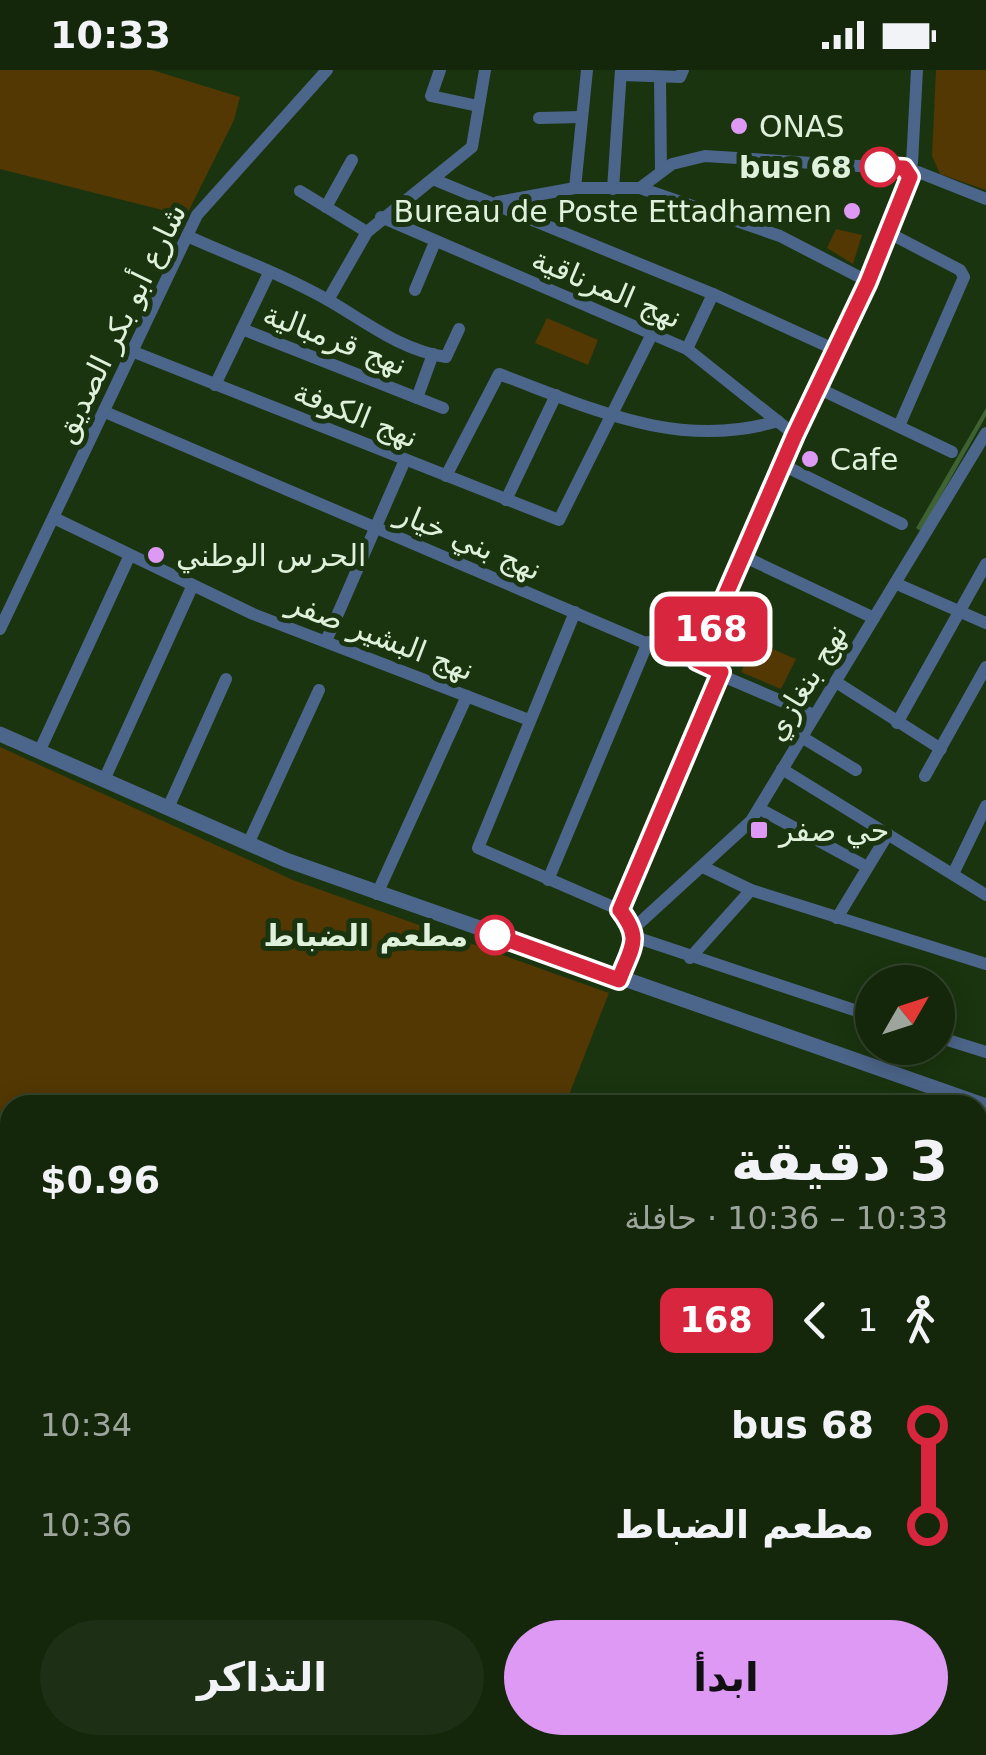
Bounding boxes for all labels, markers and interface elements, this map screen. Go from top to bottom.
text: 10:33 [50,13,171,57]
place label: ONAS [759,109,845,144]
marker: ONAS [728,115,750,137]
marker: bus 68 [861,148,899,186]
place label: bus 68 [739,150,852,185]
place label: Bureau de Poste Ettadhamen [394,194,832,229]
street label: شارع أبو بكر الصديق [44,196,193,448]
marker: Bureau de Poste Ettadhamen [841,200,863,222]
street label: نهج المرناقية [526,241,687,336]
street label: نهج قرمبالية [258,296,412,383]
street label: نهج الكوفة [288,373,423,456]
place label: Cafe [830,442,898,477]
marker: Cafe [799,448,821,470]
street label: نهج بني خيار [389,494,547,588]
place label: الحرس الوطني [176,538,366,574]
marker: الحرس الوطني [145,544,167,566]
street label: نهج البشير صفر [281,584,479,689]
line badge: 168 [654,596,768,662]
text: 168 [674,609,748,649]
street label: نهج بنغازي [758,617,855,747]
place label: حي صفر [777,813,889,849]
marker: حي صفر [748,819,770,841]
marker: مطعم الضباط [476,916,514,954]
place label: مطعم الضباط [264,918,468,954]
north arrow [855,965,955,1065]
map controls [855,965,955,1065]
text: 3 دقيقة [731,1129,948,1193]
text: $0.96 [40,1158,160,1202]
text: 10:33 – 10:36 · حافلة [624,1199,948,1237]
icon: back [788,1293,843,1348]
icon: walk [893,1293,948,1348]
text: 168 [680,1300,753,1340]
text: 1 [858,1301,878,1339]
text: bus 68 [731,1403,874,1447]
text: 10:34 [40,1406,132,1444]
text: مطعم الضباط [615,1503,874,1547]
text: 10:36 [40,1506,132,1544]
button: التذاكر [40,1620,484,1735]
button: ابدأ [504,1620,948,1735]

